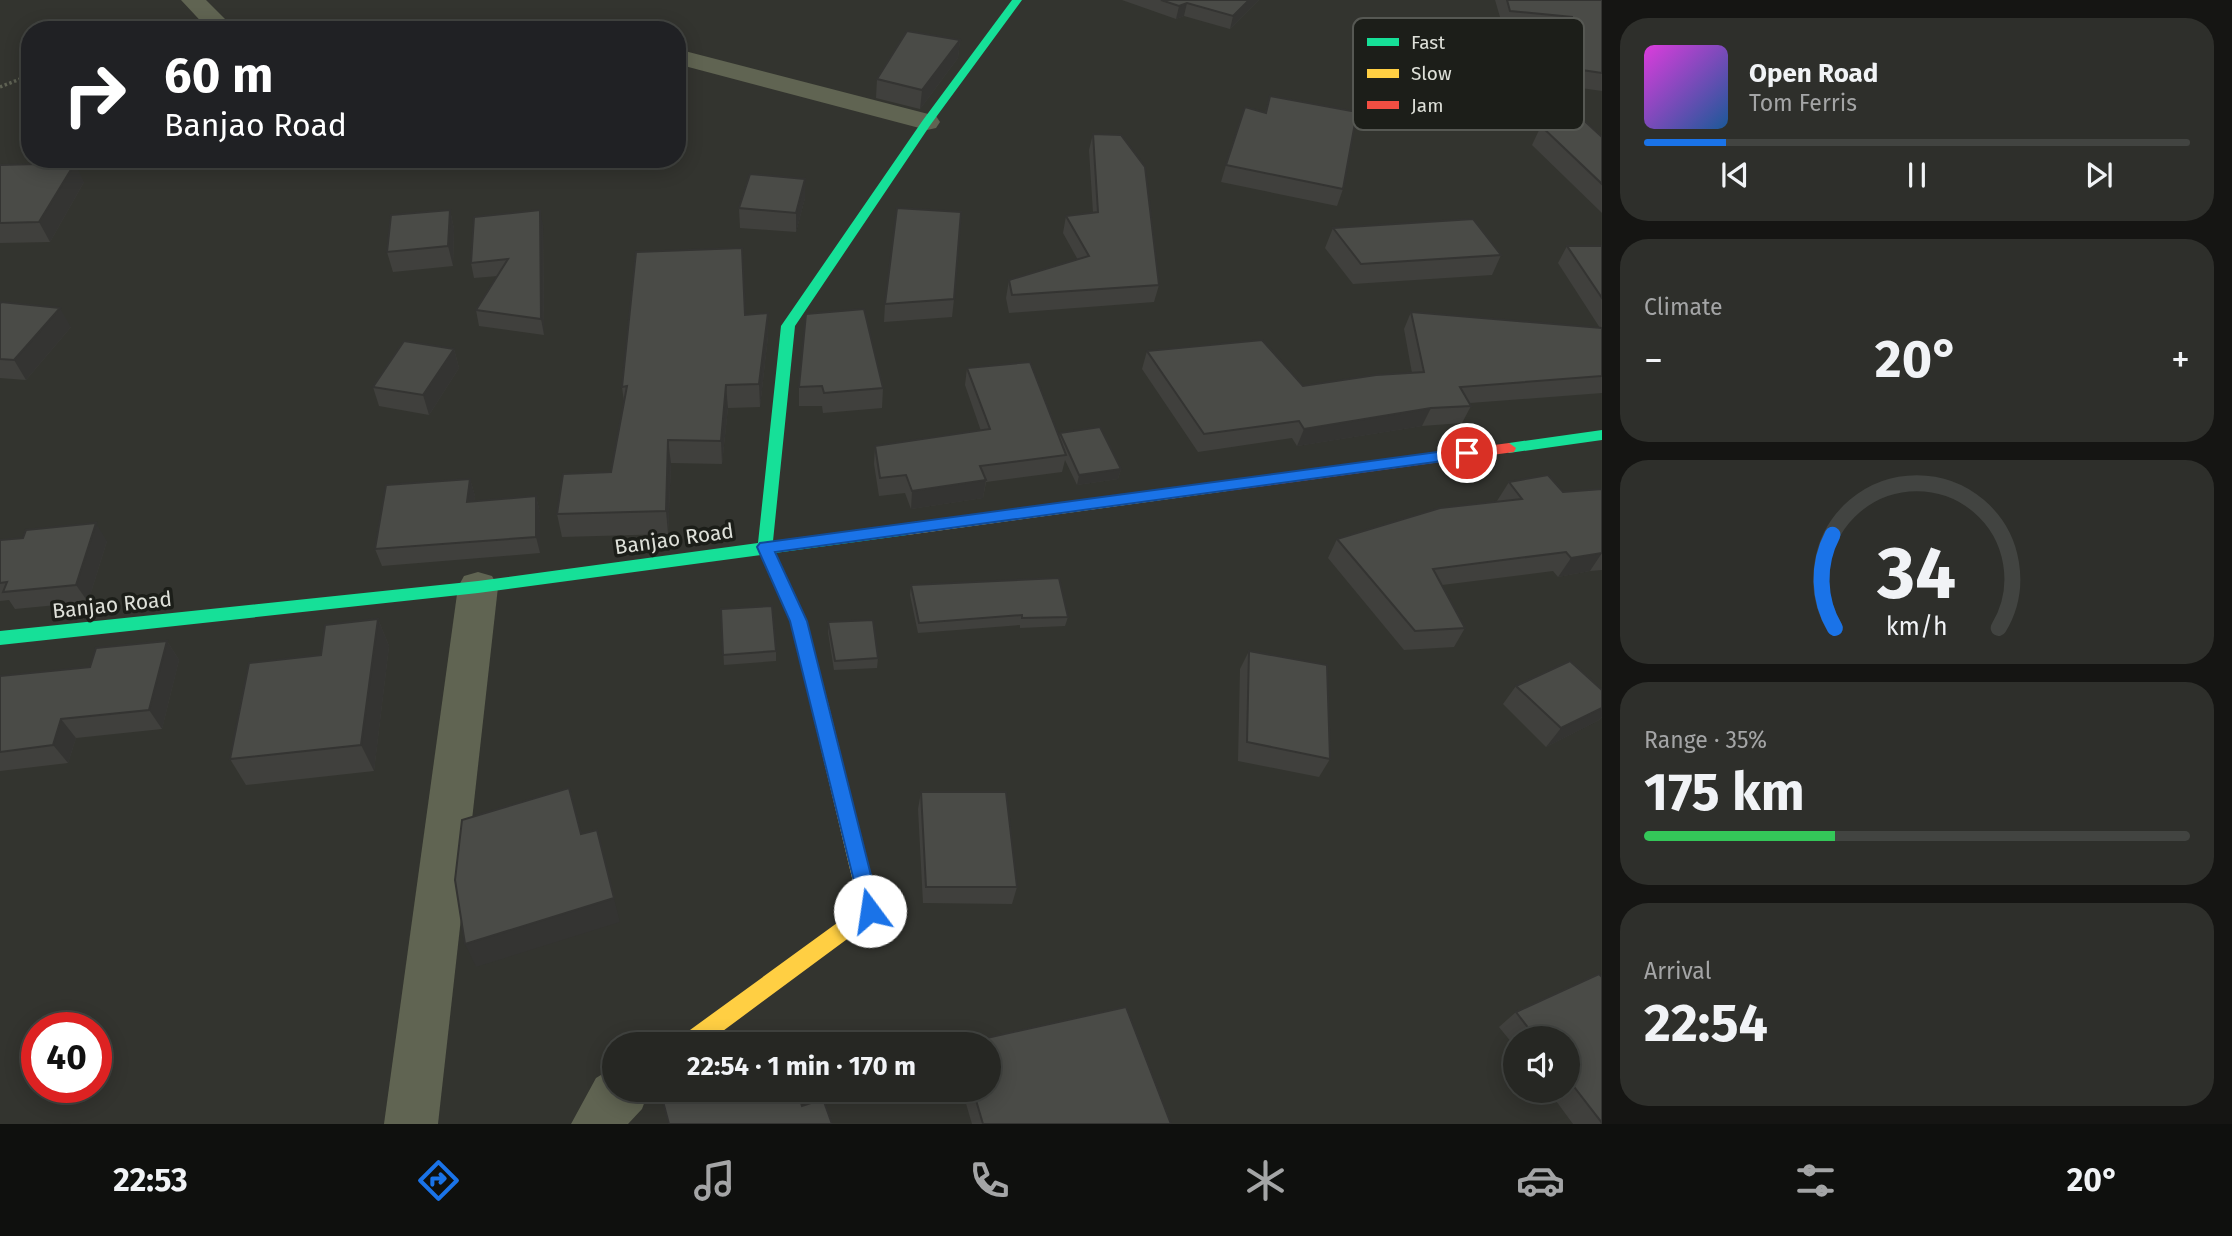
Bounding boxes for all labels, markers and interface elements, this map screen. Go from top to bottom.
legend [1353,18,1584,130]
text: Fast [1411,31,1445,54]
text: 60 m [164,46,273,105]
icon: right [49,49,140,140]
text: Open Road [1749,58,1878,89]
text: Slow [1411,62,1452,85]
text: Tom Ferris [1749,89,1857,117]
text: Jam [1411,94,1443,117]
text: Banjao Road [164,106,347,144]
icon: previous [1716,156,1754,194]
icon: pause [1898,156,1936,194]
icon: next [2080,156,2118,194]
text: Climate [1644,293,1723,321]
text: 20° [1875,328,1959,391]
text: − [1644,337,1663,383]
text: + [2171,337,2190,383]
pin [1437,423,1497,483]
icon: arrive [1448,434,1486,472]
street label: Banjao Road [613,518,735,560]
text: 34 [1877,530,1956,617]
street label: Banjao Road [51,586,173,624]
text: km/h [1886,612,1948,642]
text: Range · 35% [1644,726,1767,754]
text: 175 km [1644,761,1805,824]
position arrow [833,874,907,948]
text: Arrival [1644,957,1711,985]
text: 22:54 [1644,992,1768,1055]
speed limit sign: 40 [21,1012,112,1103]
map controls [1503,1026,1580,1103]
button: sound [1503,1026,1580,1103]
text: 22:54 · 1 min · 170 m [687,1051,916,1082]
icon: directions [414,1156,463,1205]
icon: music [690,1156,739,1205]
icon: phone [965,1156,1014,1205]
icon: climate [1241,1156,1290,1205]
icon: car [1516,1156,1565,1205]
icon: filters [1791,1156,1840,1205]
text: 22:53 [113,1161,188,1199]
text: 20° [2067,1161,2119,1199]

